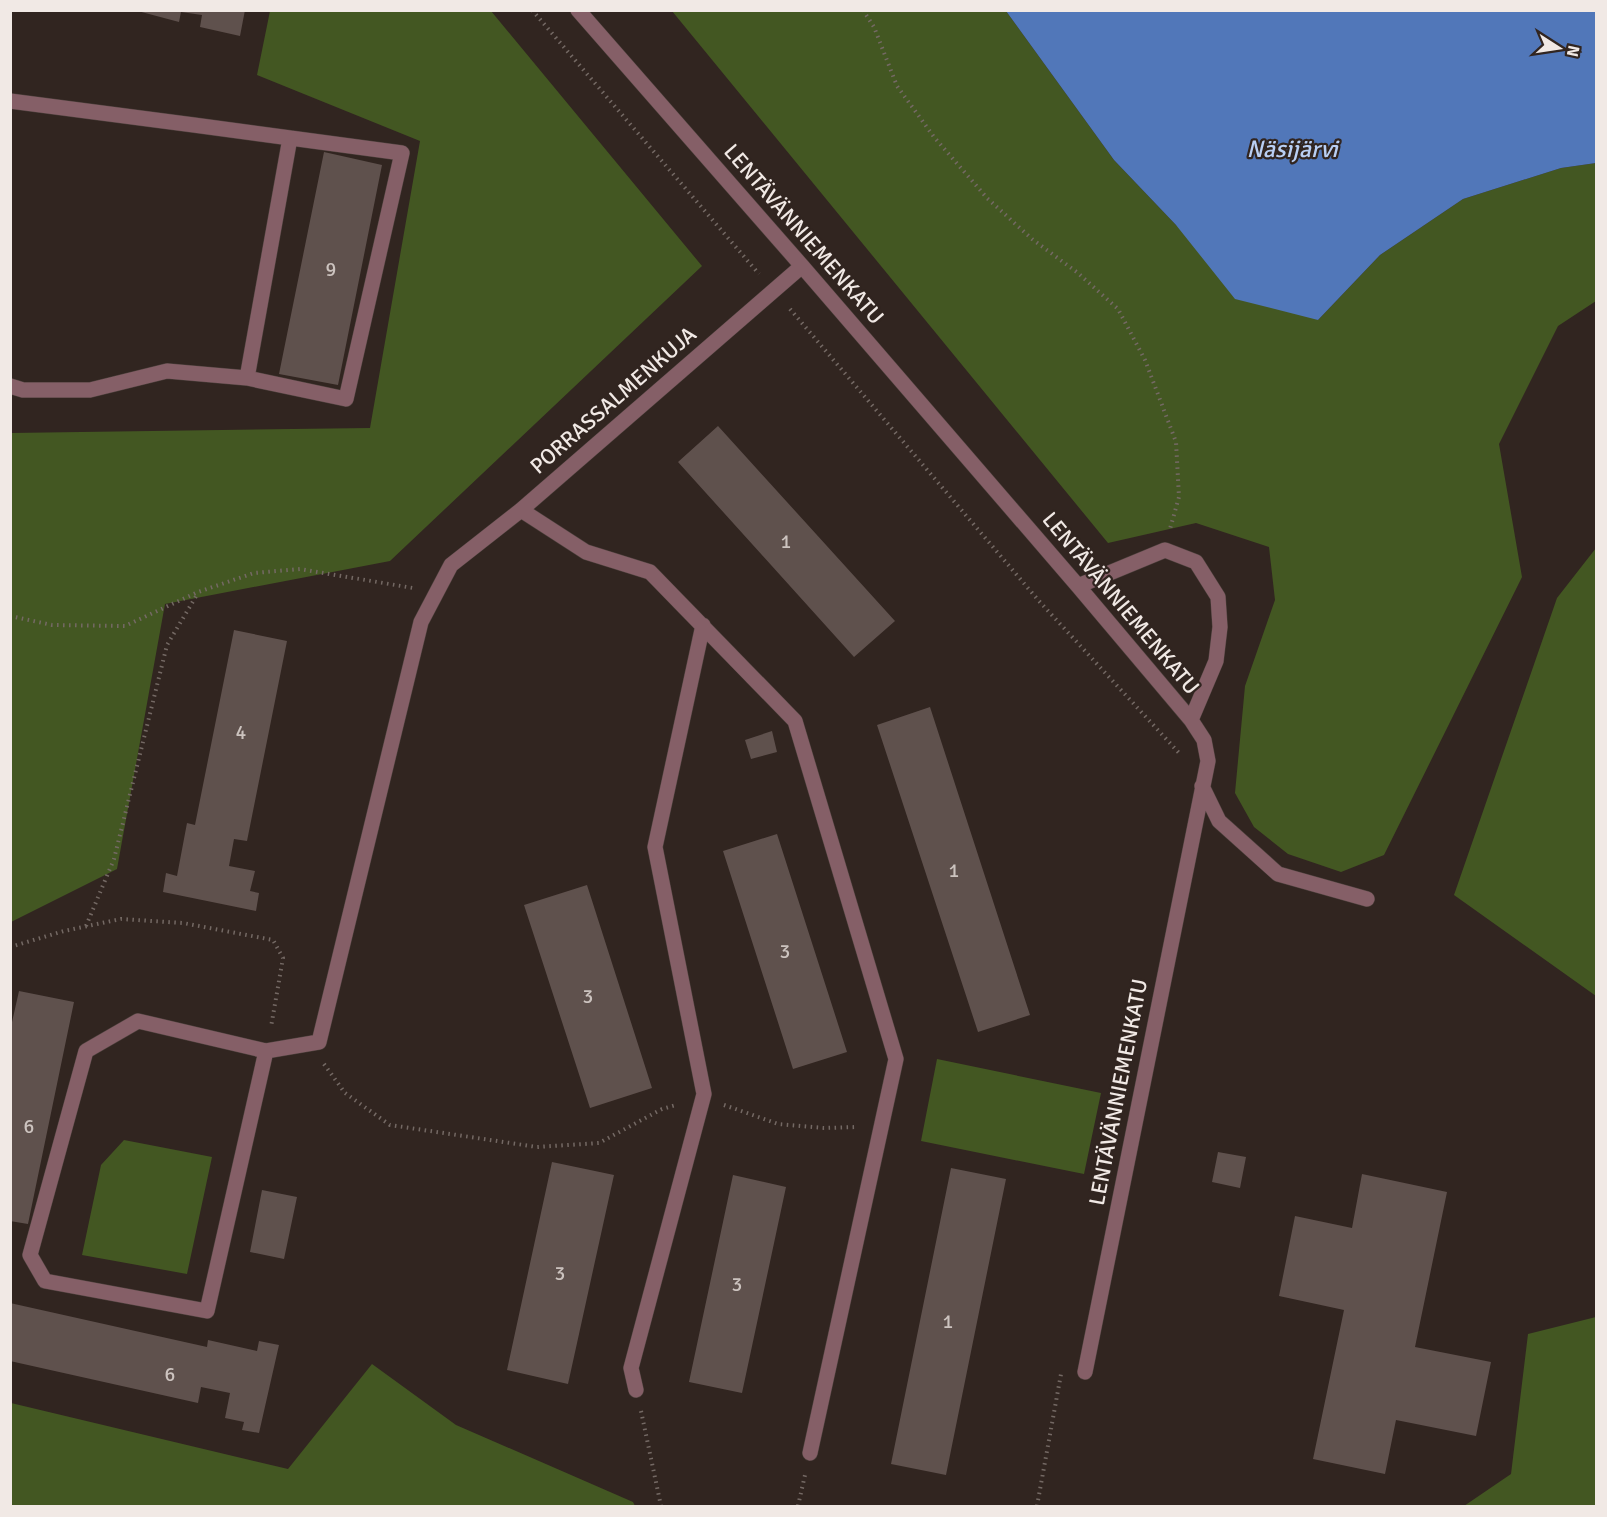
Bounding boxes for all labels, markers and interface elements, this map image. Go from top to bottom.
north arrow [1529,18,1589,78]
text: N [1562,43,1584,58]
water label: Näsijärvi [1246,134,1339,164]
street label: LENTÄVÄNNIEMENKATU [718,138,890,330]
house number: 9 [326,257,336,282]
street label: PORRASSALMENKUJA [524,320,702,480]
street label: LENTÄVÄNNIEMENKATU [1037,506,1205,700]
house number: 1 [781,529,791,554]
house number: 4 [236,720,247,745]
house number: 1 [949,858,959,883]
house number: 3 [780,939,790,964]
street label: LENTÄVÄNNIEMENKATU [1083,976,1153,1208]
house number: 3 [583,984,593,1009]
house number: 6 [24,1114,34,1139]
house number: 3 [555,1261,565,1286]
house number: 3 [732,1272,742,1297]
house number: 1 [943,1309,953,1334]
house number: 6 [165,1362,175,1387]

